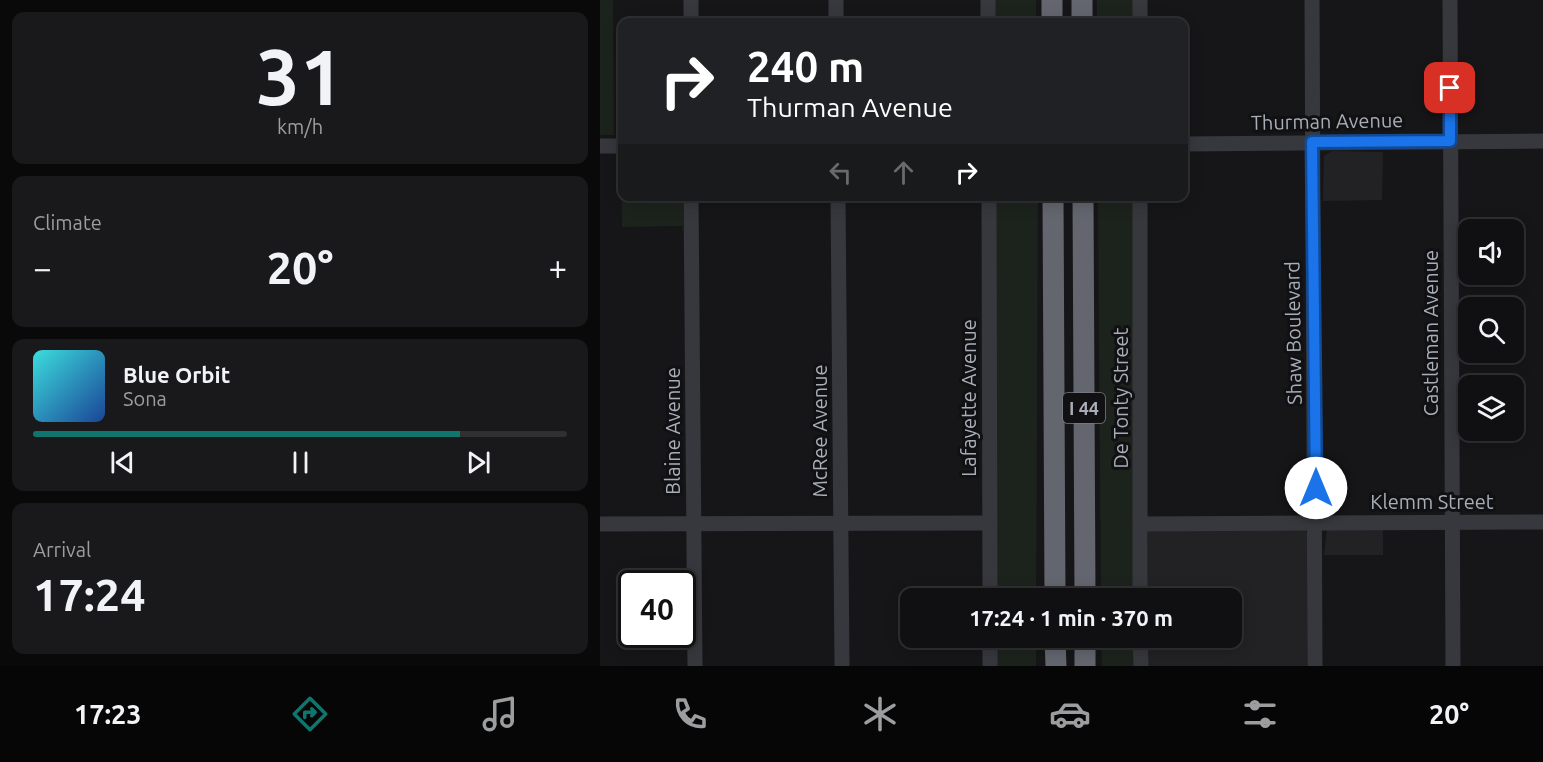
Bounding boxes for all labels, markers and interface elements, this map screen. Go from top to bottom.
text: 31 [256,32,344,120]
icon: right [648,42,726,120]
text: 240 m [747,43,864,90]
pin [1424,62,1475,113]
icon: arrive [1433,71,1466,104]
text: Thurman Avenue [747,92,953,122]
street label: Thurman Avenue [1251,108,1403,134]
text: km/h [277,115,323,138]
icon: left [824,156,857,189]
icon: ahead [887,156,920,189]
icon: right [950,156,983,189]
text: Climate [33,211,102,234]
map controls [1458,219,1524,441]
button: sound [1458,219,1524,285]
text: 20° [267,242,333,293]
text: − [33,249,52,286]
text: + [548,249,567,286]
street label: Castleman Avenue [1419,250,1442,416]
street label: Shaw Boulevard [1280,261,1306,405]
button: search [1458,297,1524,363]
street label: Lafayette Avenue [957,319,980,477]
street label: De Tonty Street [1109,327,1132,468]
text: Blue Orbit [123,362,230,387]
street label: McRee Avenue [808,364,831,498]
street label: Blaine Avenue [661,367,684,495]
button: layers [1458,375,1524,441]
text: Sona [123,387,167,410]
road number: I 44 [1063,393,1105,423]
icon: previous [106,446,139,479]
icon: pause [284,446,317,479]
icon: next [462,446,495,479]
position arrow [1284,456,1348,520]
street label: Klemm Street [1370,490,1494,513]
text: Arrival [33,538,91,561]
text: 17:24 [33,569,146,620]
speed limit sign: 40 [618,570,696,648]
text: 17:24 · 1 min · 370 m [969,605,1173,630]
icon: directions [289,693,331,735]
icon: music [479,693,521,735]
icon: phone [669,693,711,735]
icon: climate [859,693,901,735]
icon: car [1049,693,1091,735]
icon: filters [1239,693,1281,735]
text: 17:23 [74,699,142,729]
text: 20° [1429,699,1469,729]

